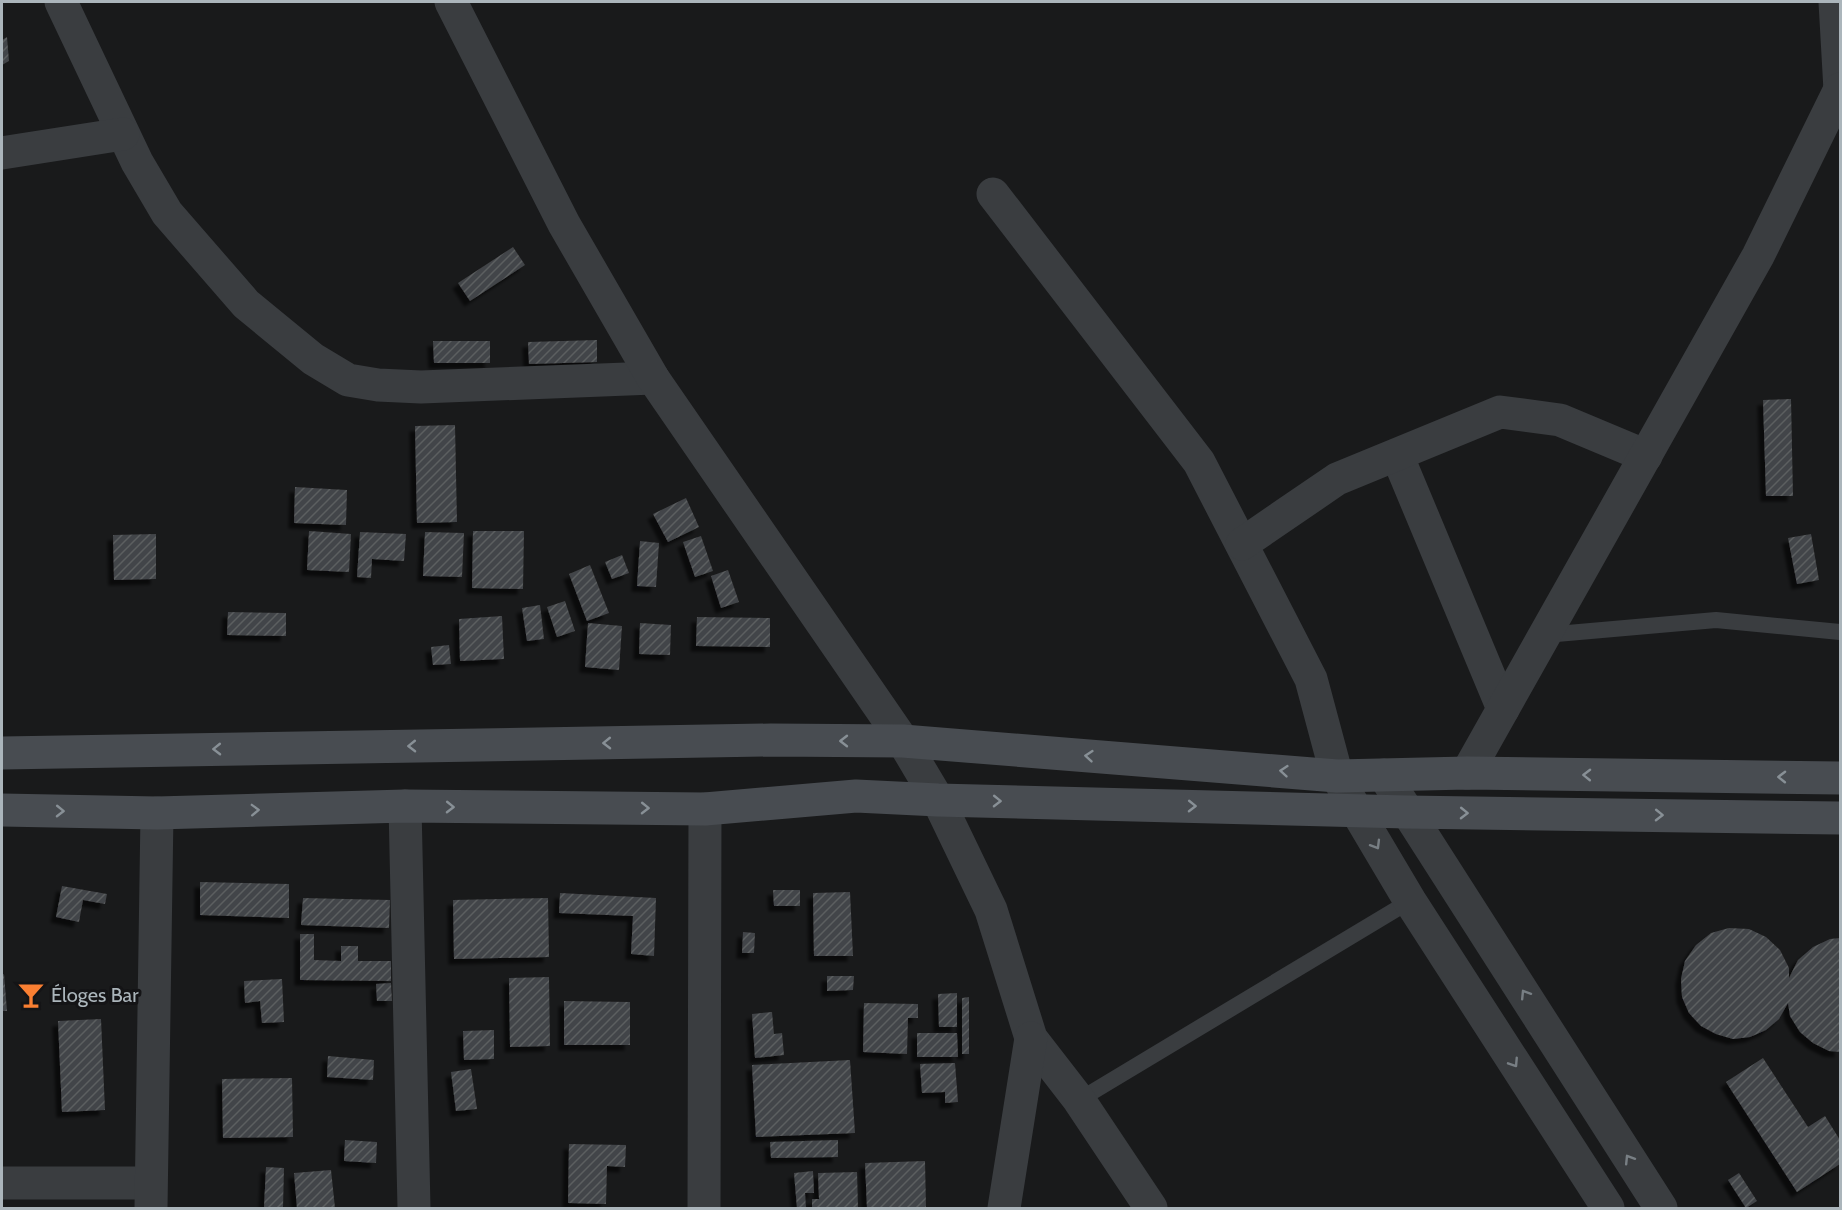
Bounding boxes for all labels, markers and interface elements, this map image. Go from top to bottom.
one-way arrow [840,735,849,747]
one-way arrow [603,737,612,749]
one-way arrow [408,740,417,752]
one-way arrow [213,743,222,756]
one-way arrow [1085,750,1094,763]
one-way arrow [1279,765,1288,778]
one-way arrow [1583,769,1592,781]
one-way arrow [1778,771,1787,783]
one-way arrow [992,795,1001,808]
one-way arrow [1187,800,1196,813]
one-way arrow [445,801,454,813]
one-way arrow [640,802,649,815]
one-way arrow [250,804,259,817]
one-way arrow [55,805,64,817]
one-way arrow [1460,806,1469,819]
one-way arrow [1655,809,1664,821]
one-way arrow [1369,839,1381,849]
bar icon: Éloges Bar [16,980,46,1010]
place label: Éloges Bar [51,983,139,1007]
one-way arrow [1521,990,1532,1001]
one-way arrow [1507,1056,1518,1067]
one-way arrow [1625,1155,1637,1165]

